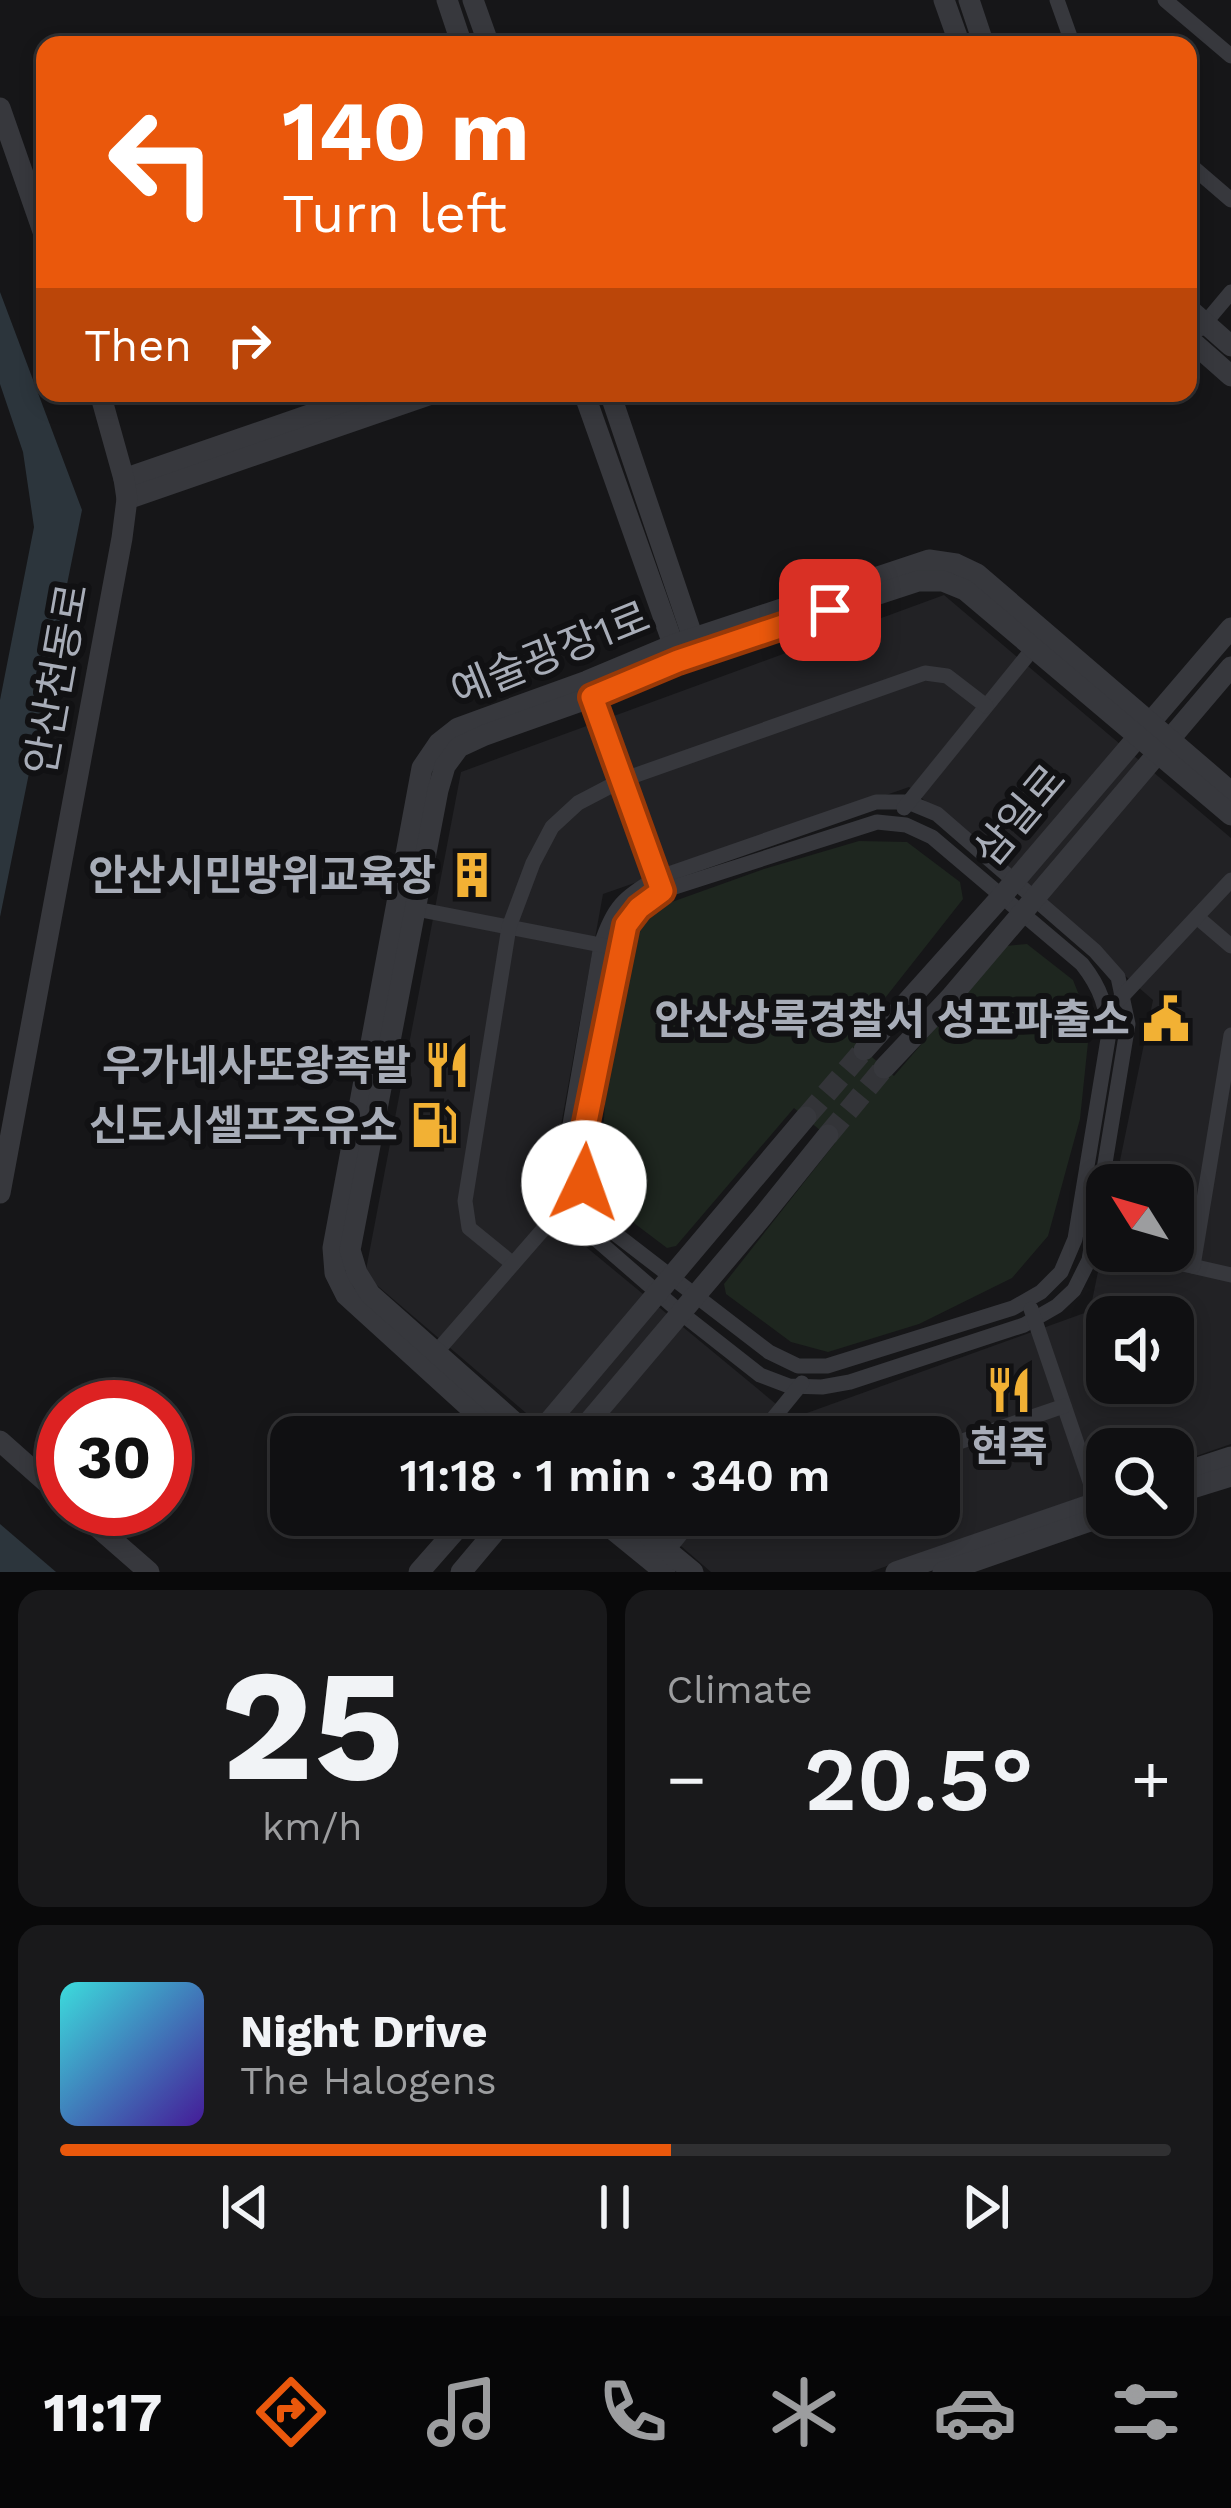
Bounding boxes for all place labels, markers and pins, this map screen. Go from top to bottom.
pin [779,559,881,661]
building icon: 안산시민방위교육장 [447,850,497,900]
place label: 안산시민방위교육장 [88,851,436,900]
public building icon: 안산상록경찰서 성포파출소 [1141,994,1191,1044]
place label: 안산상록경찰서 성포파출소 [654,995,1130,1044]
restaurant icon: 우가네사또왕족발 [422,1040,472,1090]
place label: 우가네사또왕족발 [102,1041,411,1090]
fuel station icon: 신도시셀프주유소 [409,1100,459,1150]
place label: 신도시셀프주유소 [89,1101,398,1150]
restaurant icon: 현죽 [984,1365,1034,1415]
place label: 현죽 [970,1422,1048,1471]

